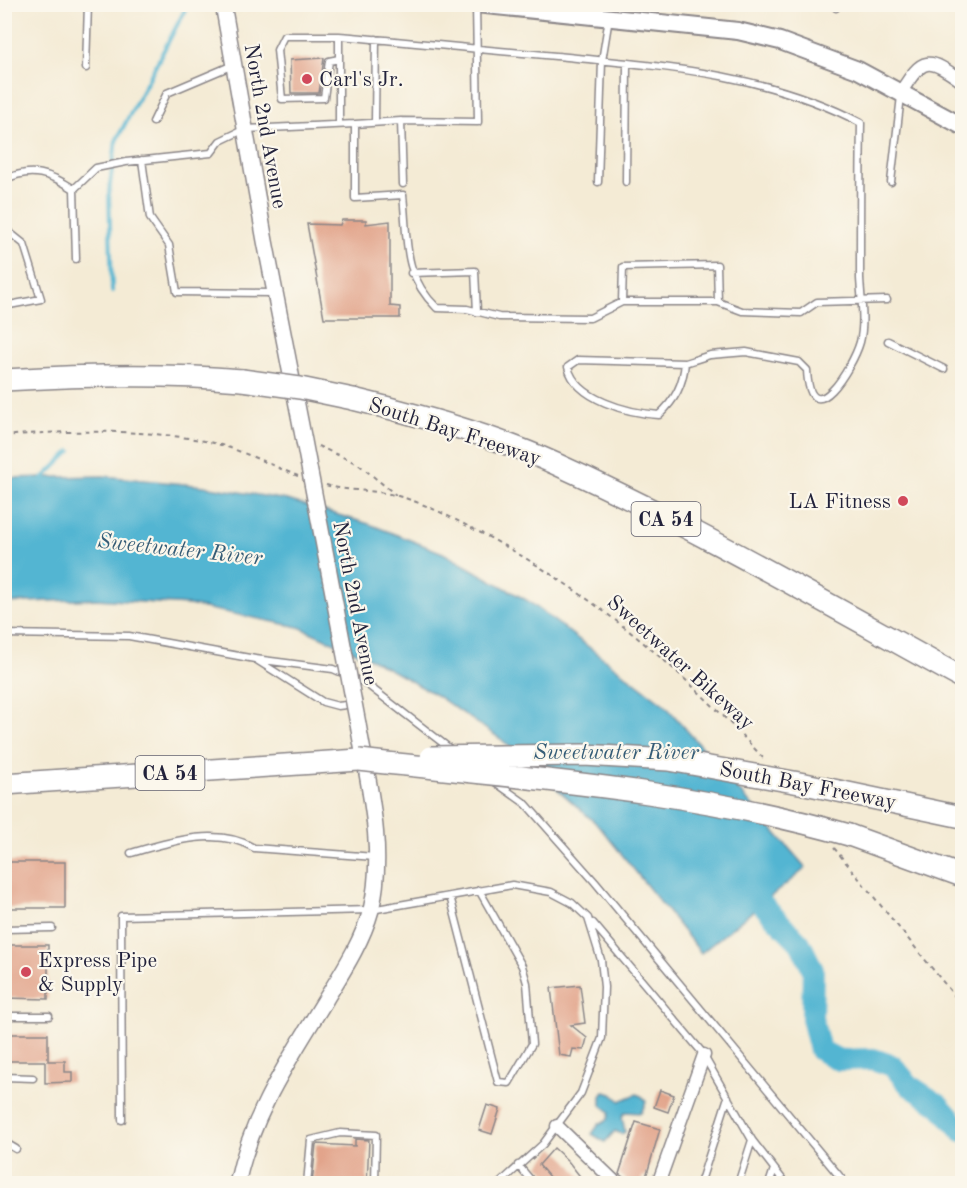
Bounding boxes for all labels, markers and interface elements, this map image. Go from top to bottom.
street label: North 2nd Avenue [240,42,289,210]
place label: Carl's Jr. [319,70,404,91]
marker: Carl's Jr. [300,72,314,86]
street label: South Bay Freeway [366,395,543,470]
place label: LA Fitness [789,492,891,513]
marker: LA Fitness [896,494,910,508]
road number: CA 54 [632,502,700,536]
street label: North 2nd Avenue [328,519,381,687]
water label: Sweetwater River [96,530,264,570]
street label: Sweetwater Bikeway [602,592,758,734]
water label: Sweetwater River [533,742,699,764]
road number: CA 54 [136,756,204,790]
street label: South Bay Freeway [717,759,898,814]
place label: Express Pipe & Supply [38,951,157,996]
marker: Express Pipe & Supply [19,965,33,979]

